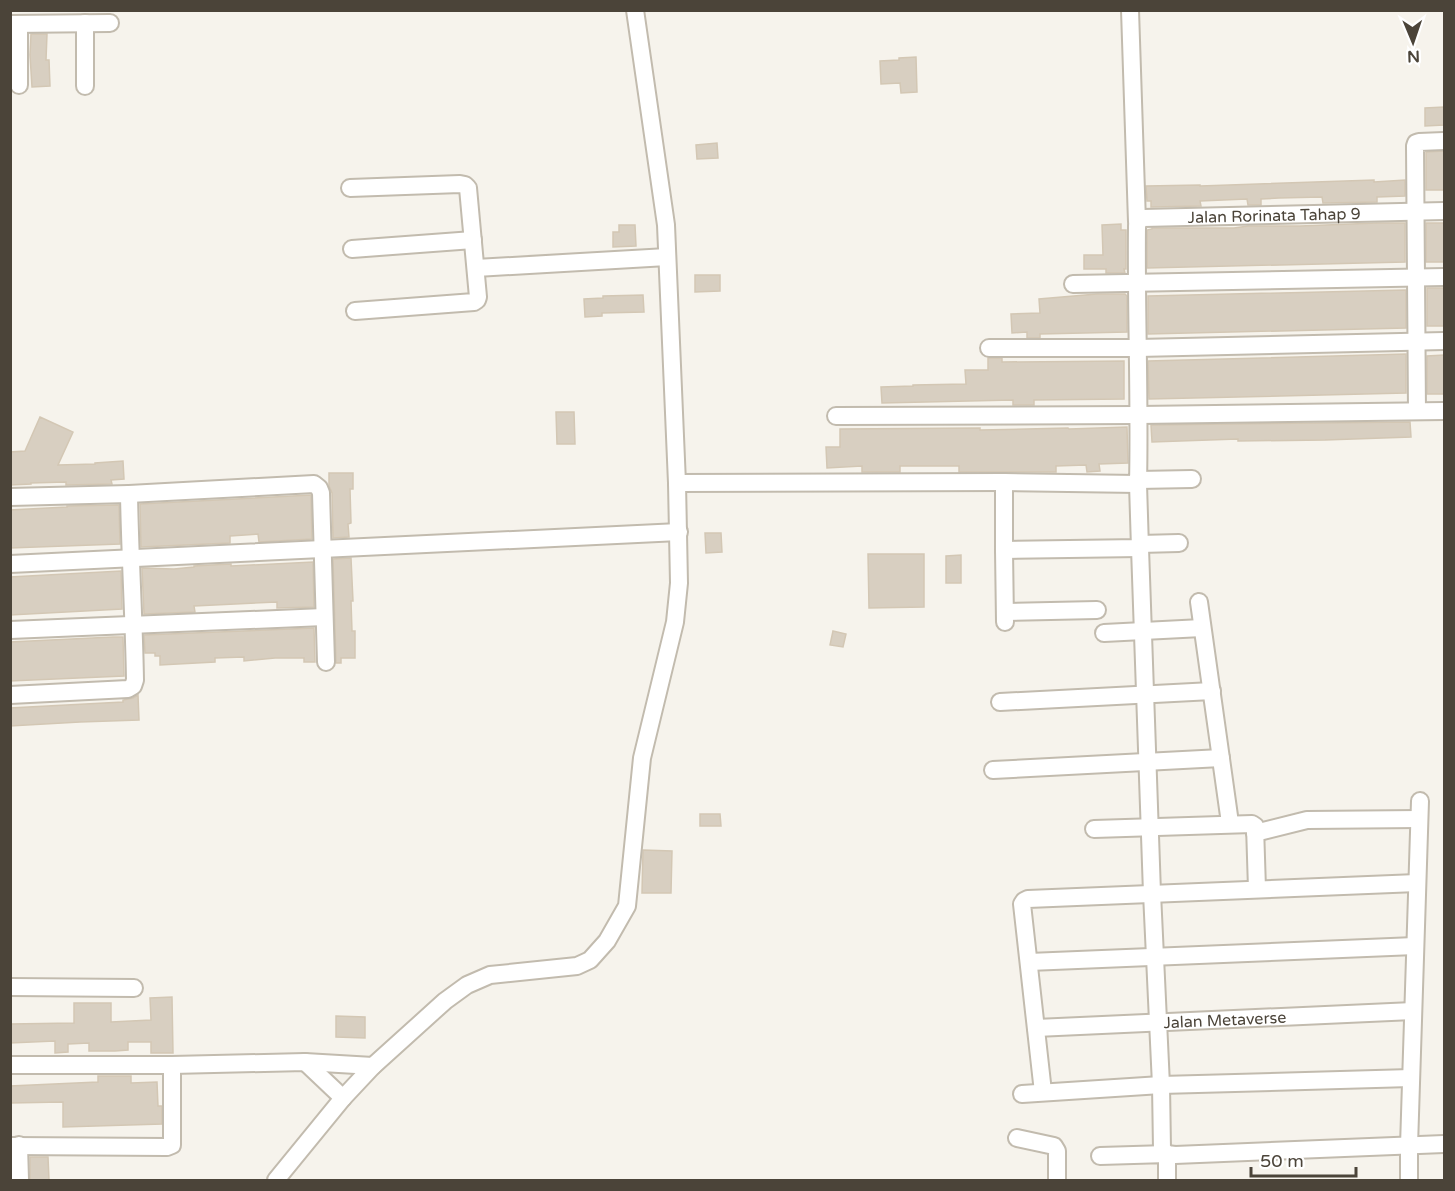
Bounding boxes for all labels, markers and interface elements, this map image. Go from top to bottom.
north arrow [1383,12,1443,72]
text: N [1407,46,1420,66]
street label: Jalan Rorinata Tahap 9 [1187,204,1361,228]
street label: Jalan Metaverse [1163,1008,1287,1033]
scale bar [1251,1140,1356,1178]
text: 50 m [1260,1150,1304,1172]

